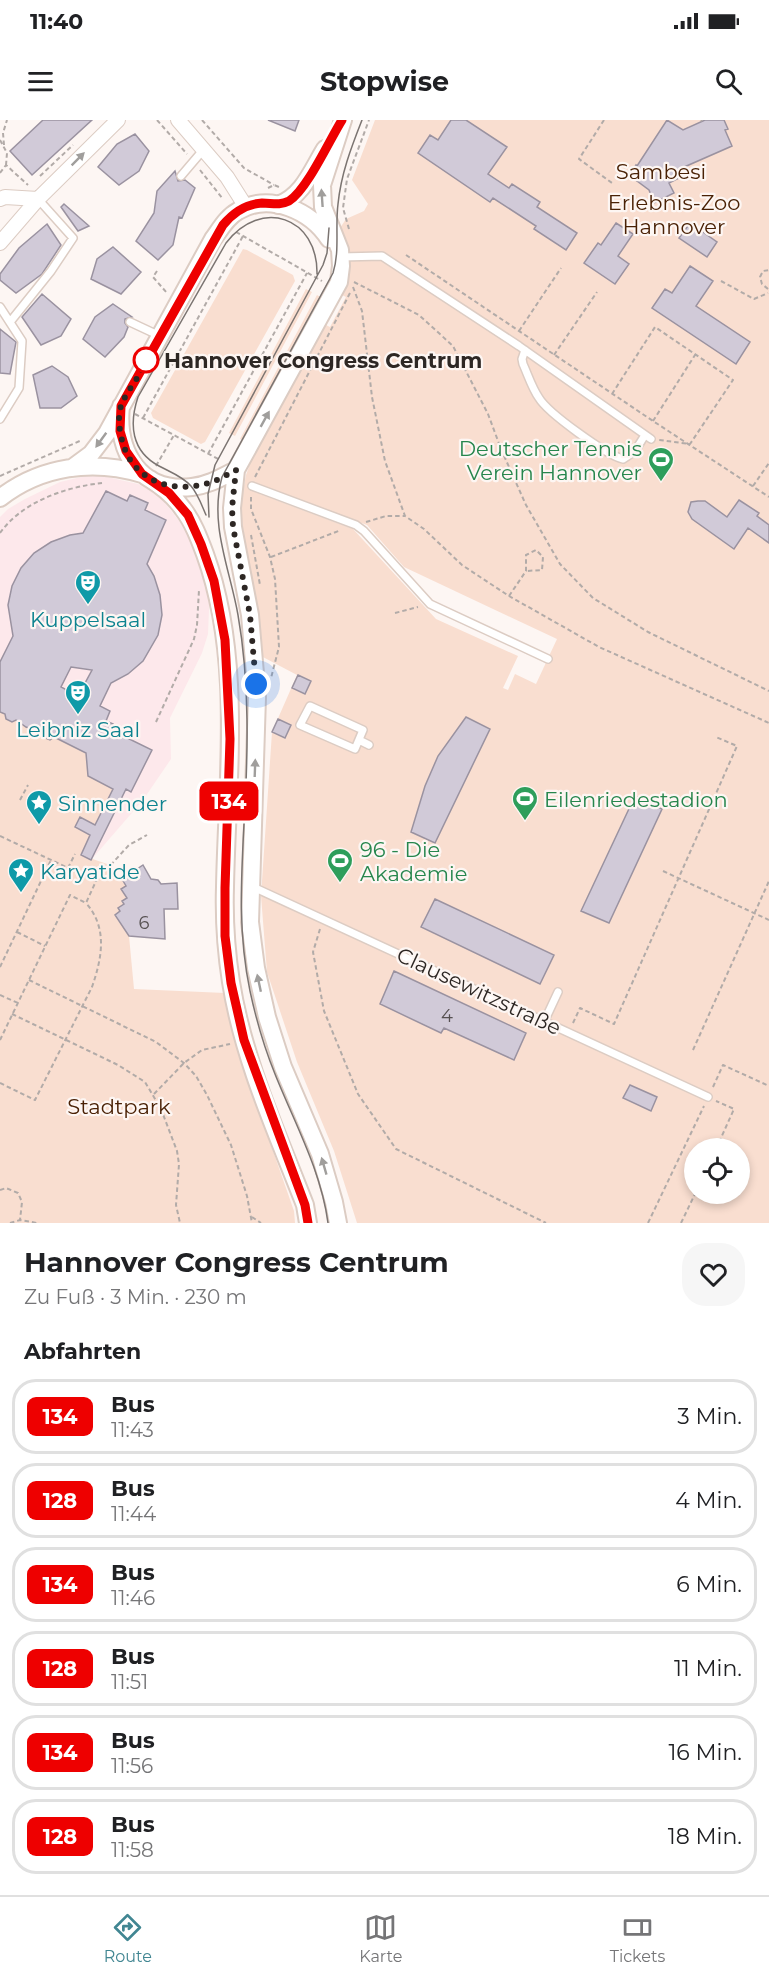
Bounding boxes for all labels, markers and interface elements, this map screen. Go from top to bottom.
text: 11:40 [30,8,83,35]
icon: menu [24,65,57,98]
text: Stopwise [320,65,449,98]
icon: search [712,65,745,98]
one-way arrow [71,153,85,167]
park label: Sambesi [616,159,706,184]
one-way arrow [318,189,327,208]
park label: Erlebnis-Zoo Hannover [608,190,740,239]
marker: Hannover Congress Centrum [133,347,159,373]
place label: Hannover Congress Centrum [164,348,482,373]
one-way arrow [260,410,270,427]
one-way arrow [95,432,107,448]
place label: Deutscher Tennis Verein Hannover [459,436,642,485]
sports icon: Deutscher Tennis Verein Hannover [646,445,676,483]
theatre icon: Kuppelsaal [73,568,103,606]
place label: Kuppelsaal [30,607,146,632]
your location [241,669,271,699]
theatre icon: Leibniz Saal [63,678,93,716]
place label: Leibniz Saal [16,717,140,742]
one-way arrow [251,758,260,777]
line badge: 134 [194,782,264,820]
sports icon: Eilenriedestadion [510,784,540,822]
place label: Eilenriedestadion [544,787,728,812]
place icon: Sinnender [24,788,54,826]
text: 134 [211,789,247,814]
place label: Sinnender [58,791,167,816]
place label: 96 - Die Akademie [360,837,467,886]
sports icon: 96 - Die Akademie [325,846,355,884]
place icon: Karyatide [6,856,36,894]
place label: Karyatide [40,859,140,884]
house number: 6 [139,912,150,934]
street label: Clausewitzstraße [393,942,565,1040]
one-way arrow [254,973,263,992]
house number: 4 [441,1005,453,1027]
park label: Stadtpark [67,1094,171,1119]
map controls [684,1138,750,1204]
button: locate [684,1138,750,1204]
one-way arrow [319,1157,328,1175]
button: heart [682,1243,745,1306]
text: Hannover Congress Centrum [24,1245,449,1279]
text: Zu Fuß · 3 Min. · 230 m [24,1285,247,1309]
text: Abfahrten [24,1338,141,1365]
text: Bus [111,1391,155,1418]
text: 3 Min. [677,1403,742,1430]
text: 134 [42,1404,78,1429]
text: 11:43 [111,1418,154,1442]
text: Bus [111,1475,155,1502]
text: 4 Min. [675,1487,742,1514]
text: 128 [43,1488,77,1513]
text: 11:44 [111,1502,156,1526]
text: Bus [111,1559,155,1586]
text: 6 Min. [676,1571,742,1598]
text: 134 [42,1572,78,1597]
text: 11:46 [111,1586,155,1610]
text: Bus [111,1643,155,1670]
text: 11 Min. [674,1655,742,1682]
text: 128 [43,1656,77,1681]
text: 11:51 [111,1670,148,1694]
text: Bus [111,1727,155,1754]
text: 16 Min. [668,1739,742,1766]
text: 134 [42,1740,78,1765]
text: 11:56 [111,1754,153,1778]
text: Bus [111,1811,155,1838]
text: 18 Min. [668,1823,742,1850]
text: 128 [43,1824,77,1849]
text: 11:58 [111,1838,154,1862]
tab: Route [104,1911,152,1966]
tab: Karte [359,1911,402,1966]
tab: Tickets [610,1911,665,1966]

